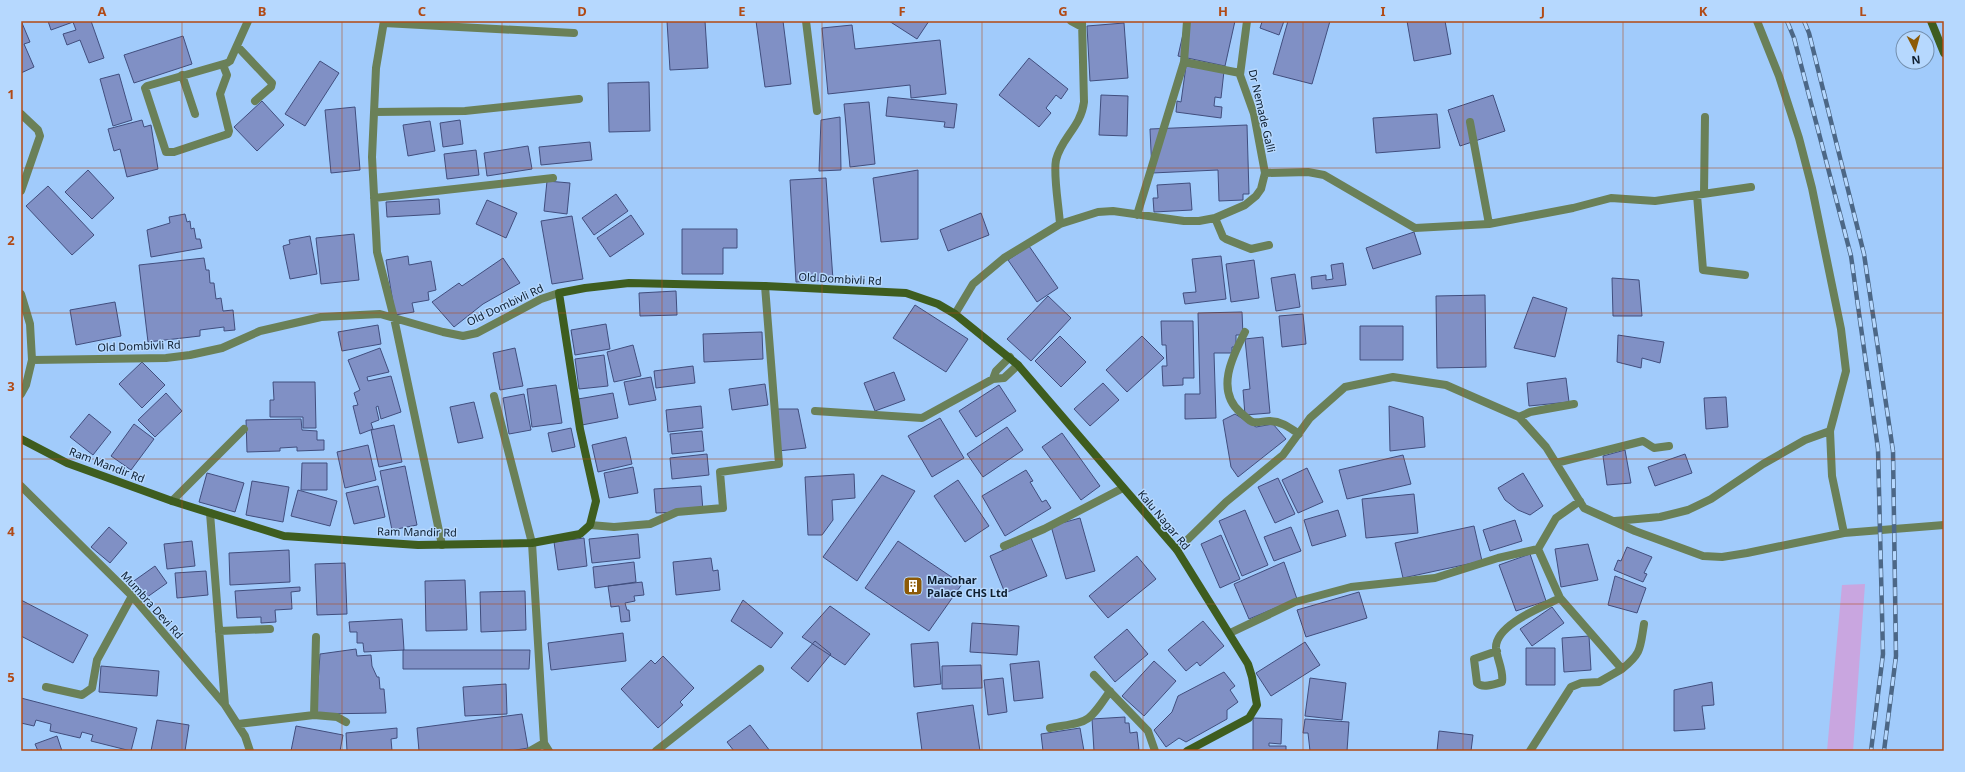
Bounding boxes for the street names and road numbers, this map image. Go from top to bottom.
street label: Dr Nemade Galli [1246,68,1279,154]
street label: Old Dombivli Rd [798,269,882,288]
street label: Old Dombivli Rd [464,280,546,329]
street label: Old Dombivli Rd [97,337,181,354]
street label: Ram Mandir Rd [67,443,147,486]
street label: Kalu Nagar Rd [1135,487,1194,553]
street label: Ram Mandir Rd [377,523,457,540]
street label: Mumbra Devi Rd [118,568,187,642]

